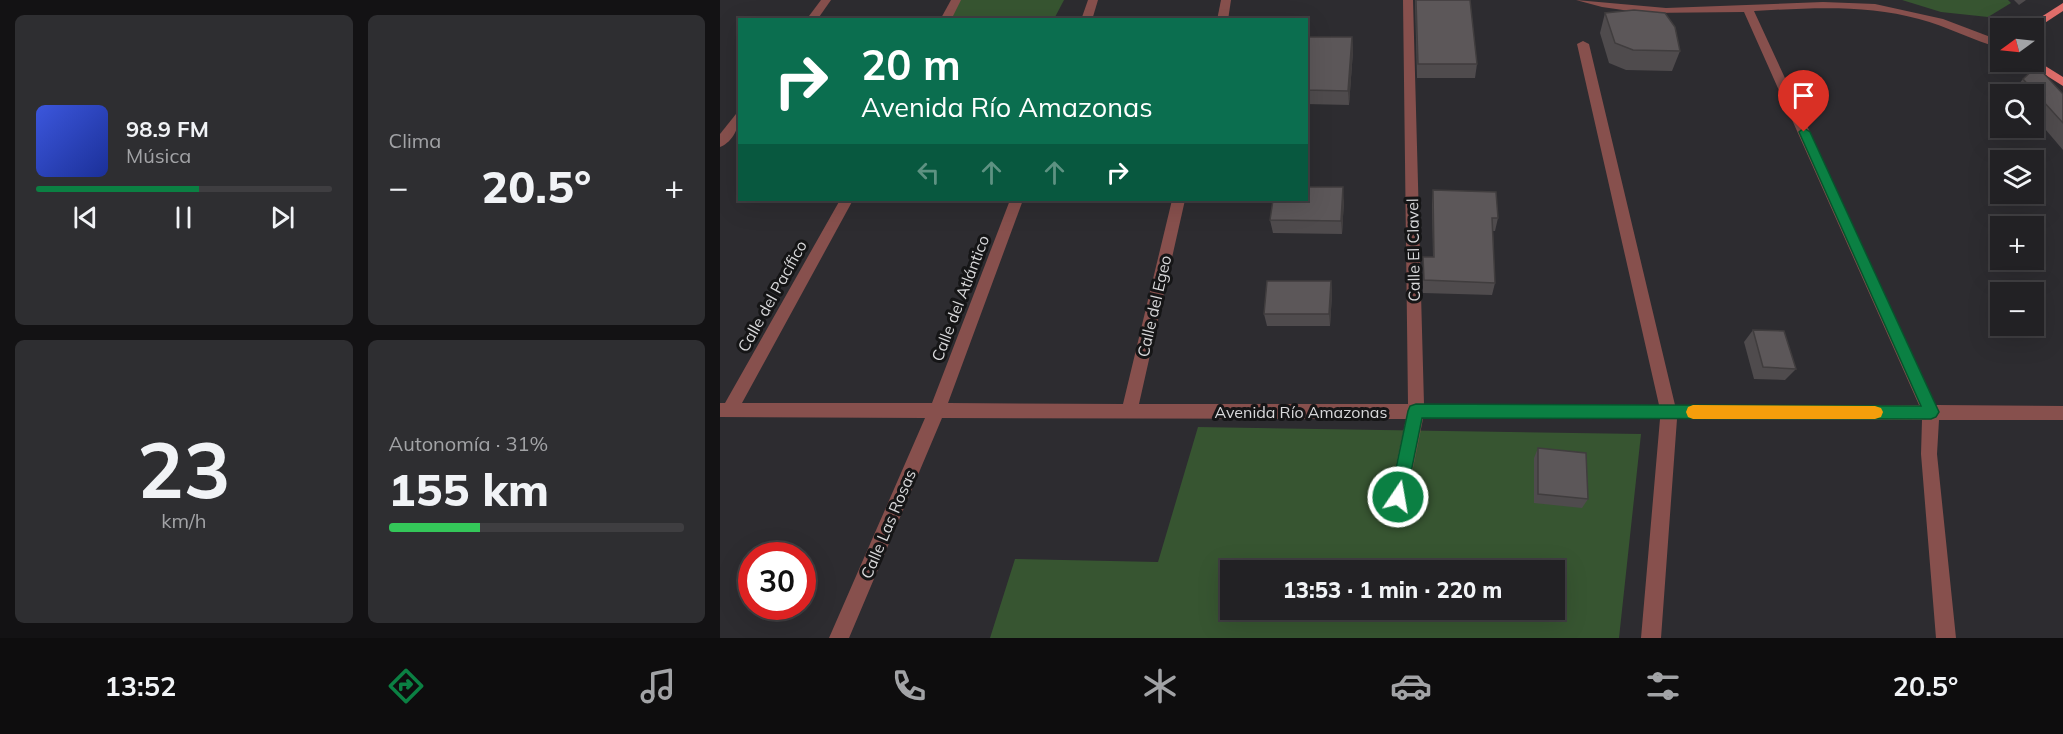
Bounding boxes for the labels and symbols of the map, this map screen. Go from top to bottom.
north arrow [1990,18,2044,72]
pin [1778,70,1829,132]
street label: Calle El Clavel [1402,198,1424,302]
street label: Calle del Atlántico [927,232,993,364]
street label: Calle del Pacífico [733,237,811,355]
street label: Calle del Egeo [1133,253,1175,359]
street label: Avenida Río Amazonas [1215,402,1387,422]
position arrow [1366,465,1430,529]
street label: Calle Las Rosas [856,466,920,582]
speed limit sign: 30 [738,542,816,620]

